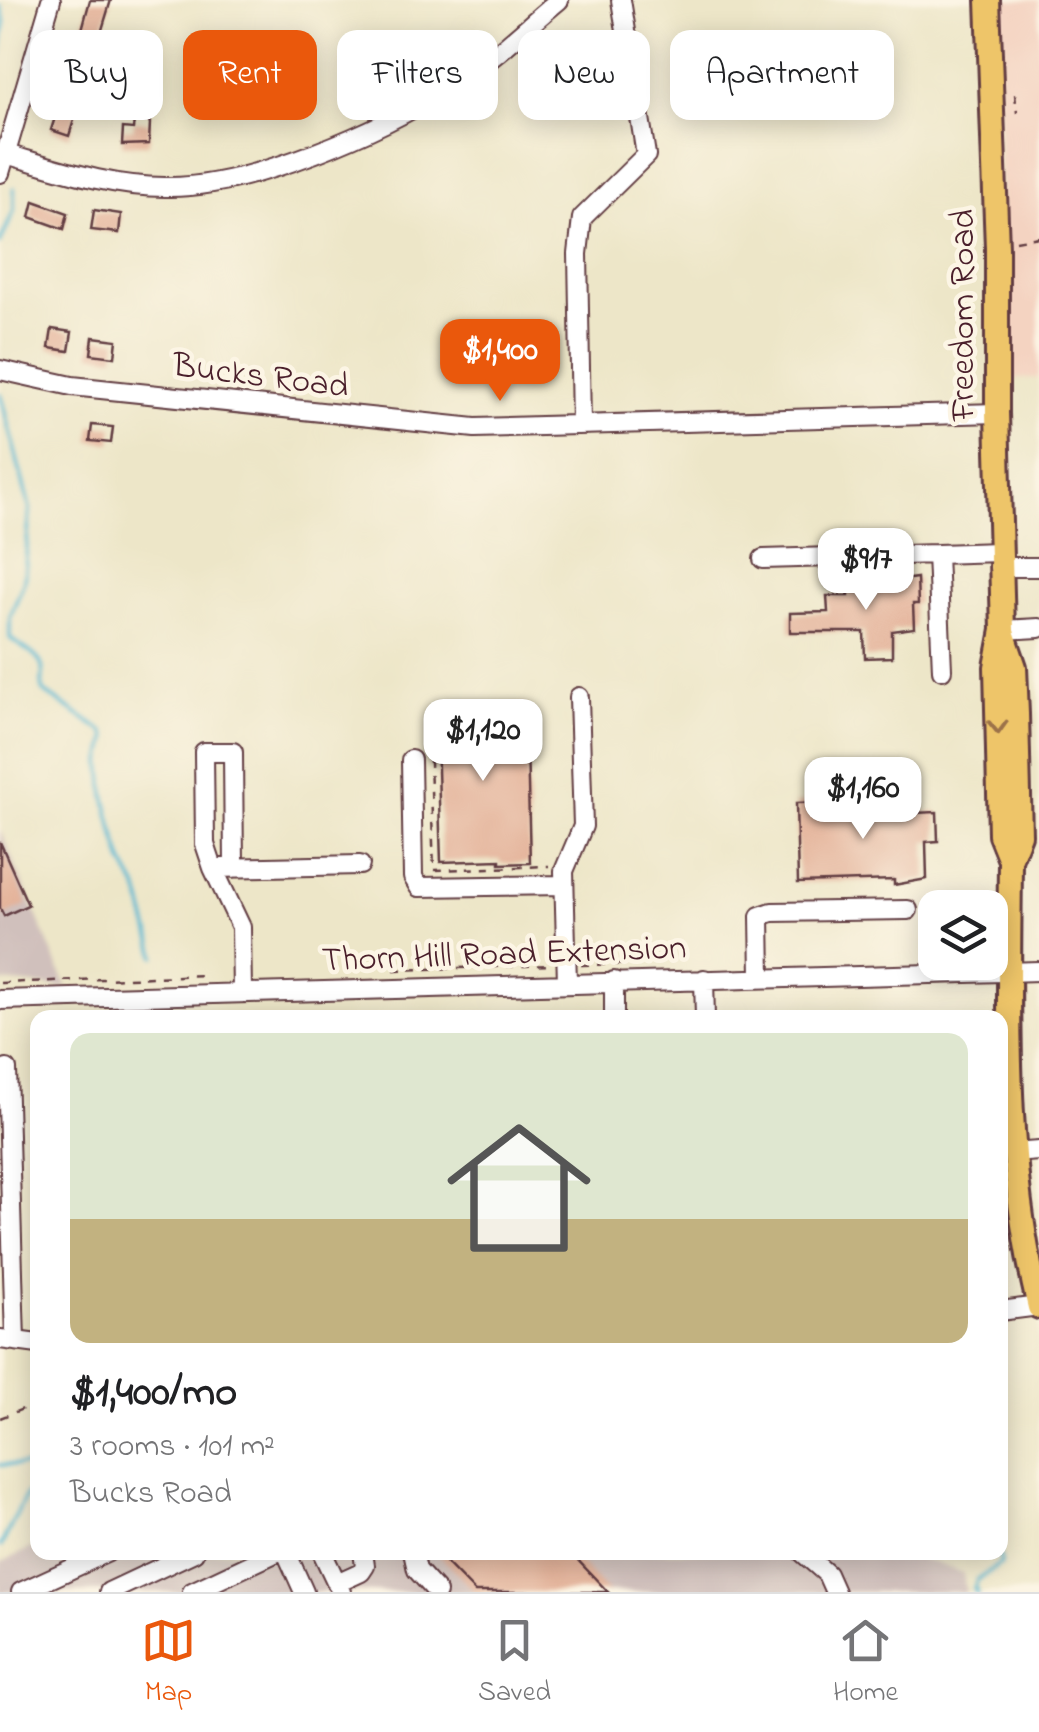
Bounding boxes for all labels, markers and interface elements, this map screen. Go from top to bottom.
chip: Buy [30,30,163,120]
chip: Rent [183,30,317,120]
chip: Filters [337,30,498,120]
chip: New [518,30,650,120]
chip: Apartment [670,30,894,120]
street label: Freedom Road [939,209,990,422]
pin: $1,400 [419,319,581,404]
text: $1,400 [462,328,538,375]
street label: Bucks Road [169,341,352,414]
pin: $917 [807,528,925,613]
text: $917 [840,537,892,584]
pin: $1,120 [402,699,564,784]
text: $1,120 [446,708,520,755]
one-way arrow [988,720,1009,736]
pin: $1,160 [782,757,944,842]
text: $1,160 [826,766,900,813]
map controls [918,890,1008,980]
button: layers [918,890,1008,980]
street label: Thorn Hill Road Extension [321,924,687,987]
icon: home [429,1098,609,1278]
text: $1,400/mo [70,1363,237,1424]
text: 3 rooms · 101 m² [70,1424,275,1471]
text: Bucks Road [70,1471,232,1518]
tab: Map [141,1613,196,1714]
tab: Saved [478,1613,551,1714]
tab: Home [833,1613,898,1714]

